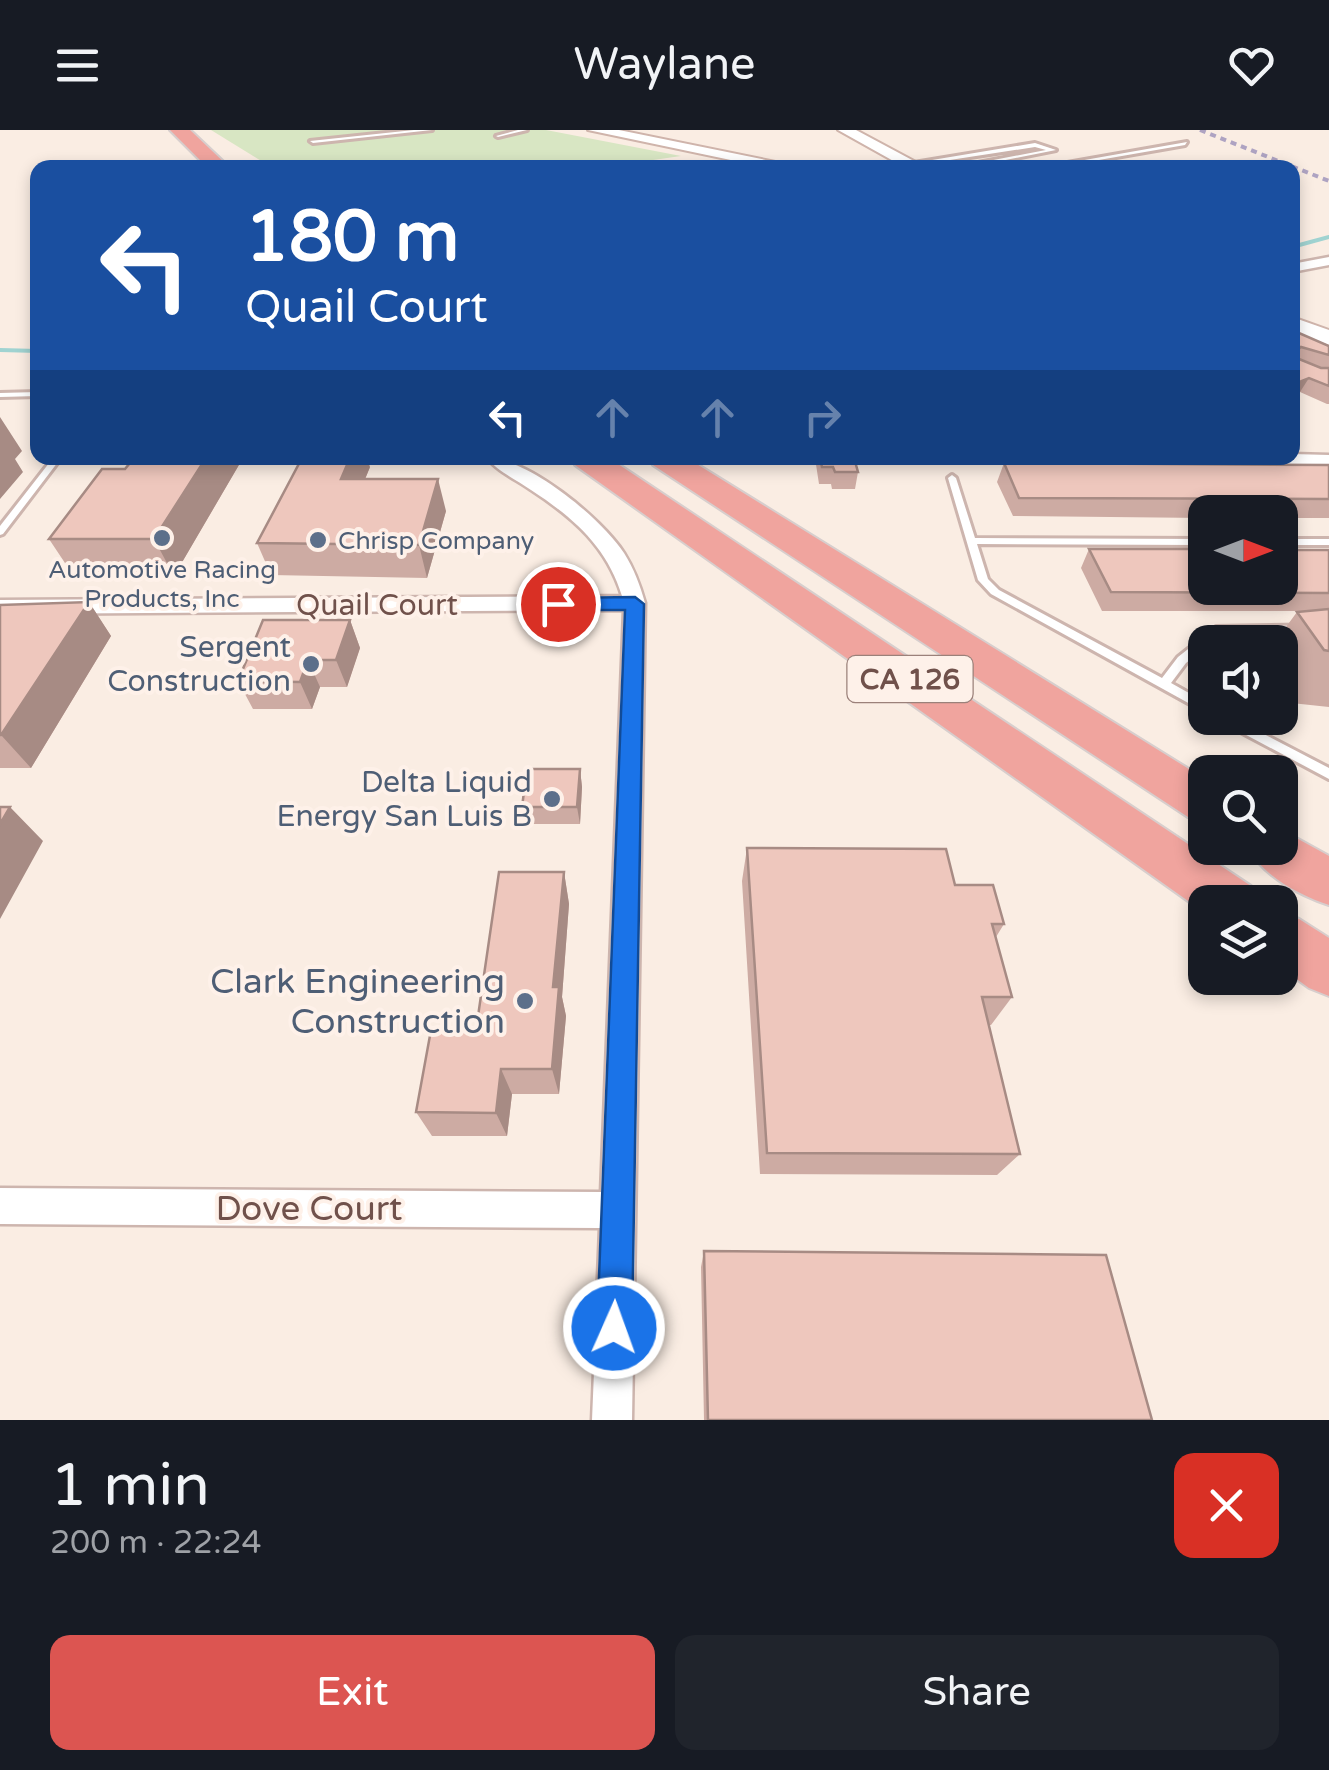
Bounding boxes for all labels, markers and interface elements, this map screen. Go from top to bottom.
icon: menu [50,38,105,93]
text: Waylane [573,38,756,92]
icon: heart [1224,38,1279,93]
text: 180 m [245,196,459,280]
icon: left [80,200,210,330]
text: Quail Court [245,281,488,335]
icon: left [480,390,535,445]
icon: ahead [585,390,640,445]
icon: ahead [690,390,745,445]
icon: right [795,390,850,445]
north arrow [1188,495,1298,605]
map controls [1188,495,1298,995]
place label: Chrisp Company [338,526,534,556]
marker: Automotive Racing Products, Inc [151,527,173,549]
marker: Chrisp Company [307,529,329,551]
place label: Automotive Racing Products, Inc [48,555,276,614]
pin [516,562,601,647]
icon: arrive [531,577,586,632]
street label: Quail Court [296,587,458,624]
button: sound [1188,625,1298,735]
place label: Sergent Construction [107,629,291,700]
marker: Sergent Construction [300,653,322,675]
road number: CA 126 [848,656,972,702]
button: search [1188,755,1298,865]
place label: Delta Liquid Energy San Luis B [277,764,532,835]
marker: Delta Liquid Energy San Luis B [541,788,563,810]
button: layers [1188,885,1298,995]
place label: Clark Engineering Construction [210,961,505,1043]
marker: Clark Engineering Construction [514,990,536,1012]
street label: Dove Court [215,1188,403,1230]
position arrow [562,1276,666,1380]
text: 1 min [50,1450,210,1522]
button: close [1174,1453,1279,1558]
text: 200 m · 22:24 [50,1524,262,1562]
button: Exit [50,1635,655,1750]
button: Share [675,1635,1279,1750]

